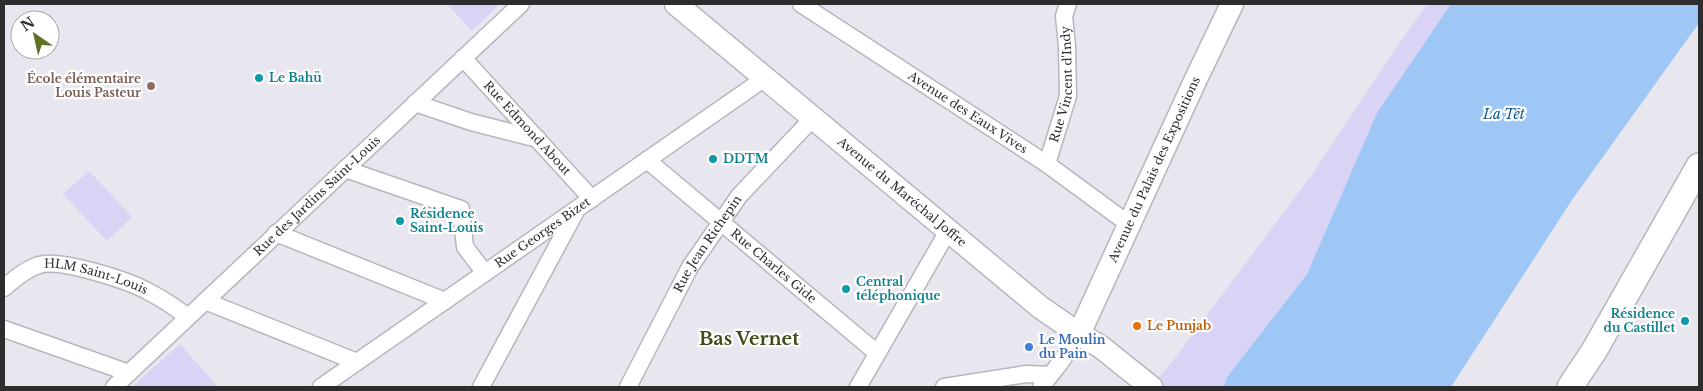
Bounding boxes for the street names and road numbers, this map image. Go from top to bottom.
street label: Rue Vincent d'Indy [1046,25,1075,144]
street label: Avenue des Eaux Vives [905,67,1031,156]
street label: Avenue du Palais des Expositions [1104,74,1203,266]
street label: Rue Edmond About [481,78,575,178]
street label: Rue des Jardins Saint-Louis [250,132,383,259]
street label: Avenue du Maréchal Joffre [834,133,970,250]
street label: Rue Jean Richepin [670,192,744,295]
street label: Rue Georges Bizet [492,194,593,271]
street label: Rue Charles Gide [728,225,820,306]
street label: HLM Saint-Louis [44,256,151,297]

